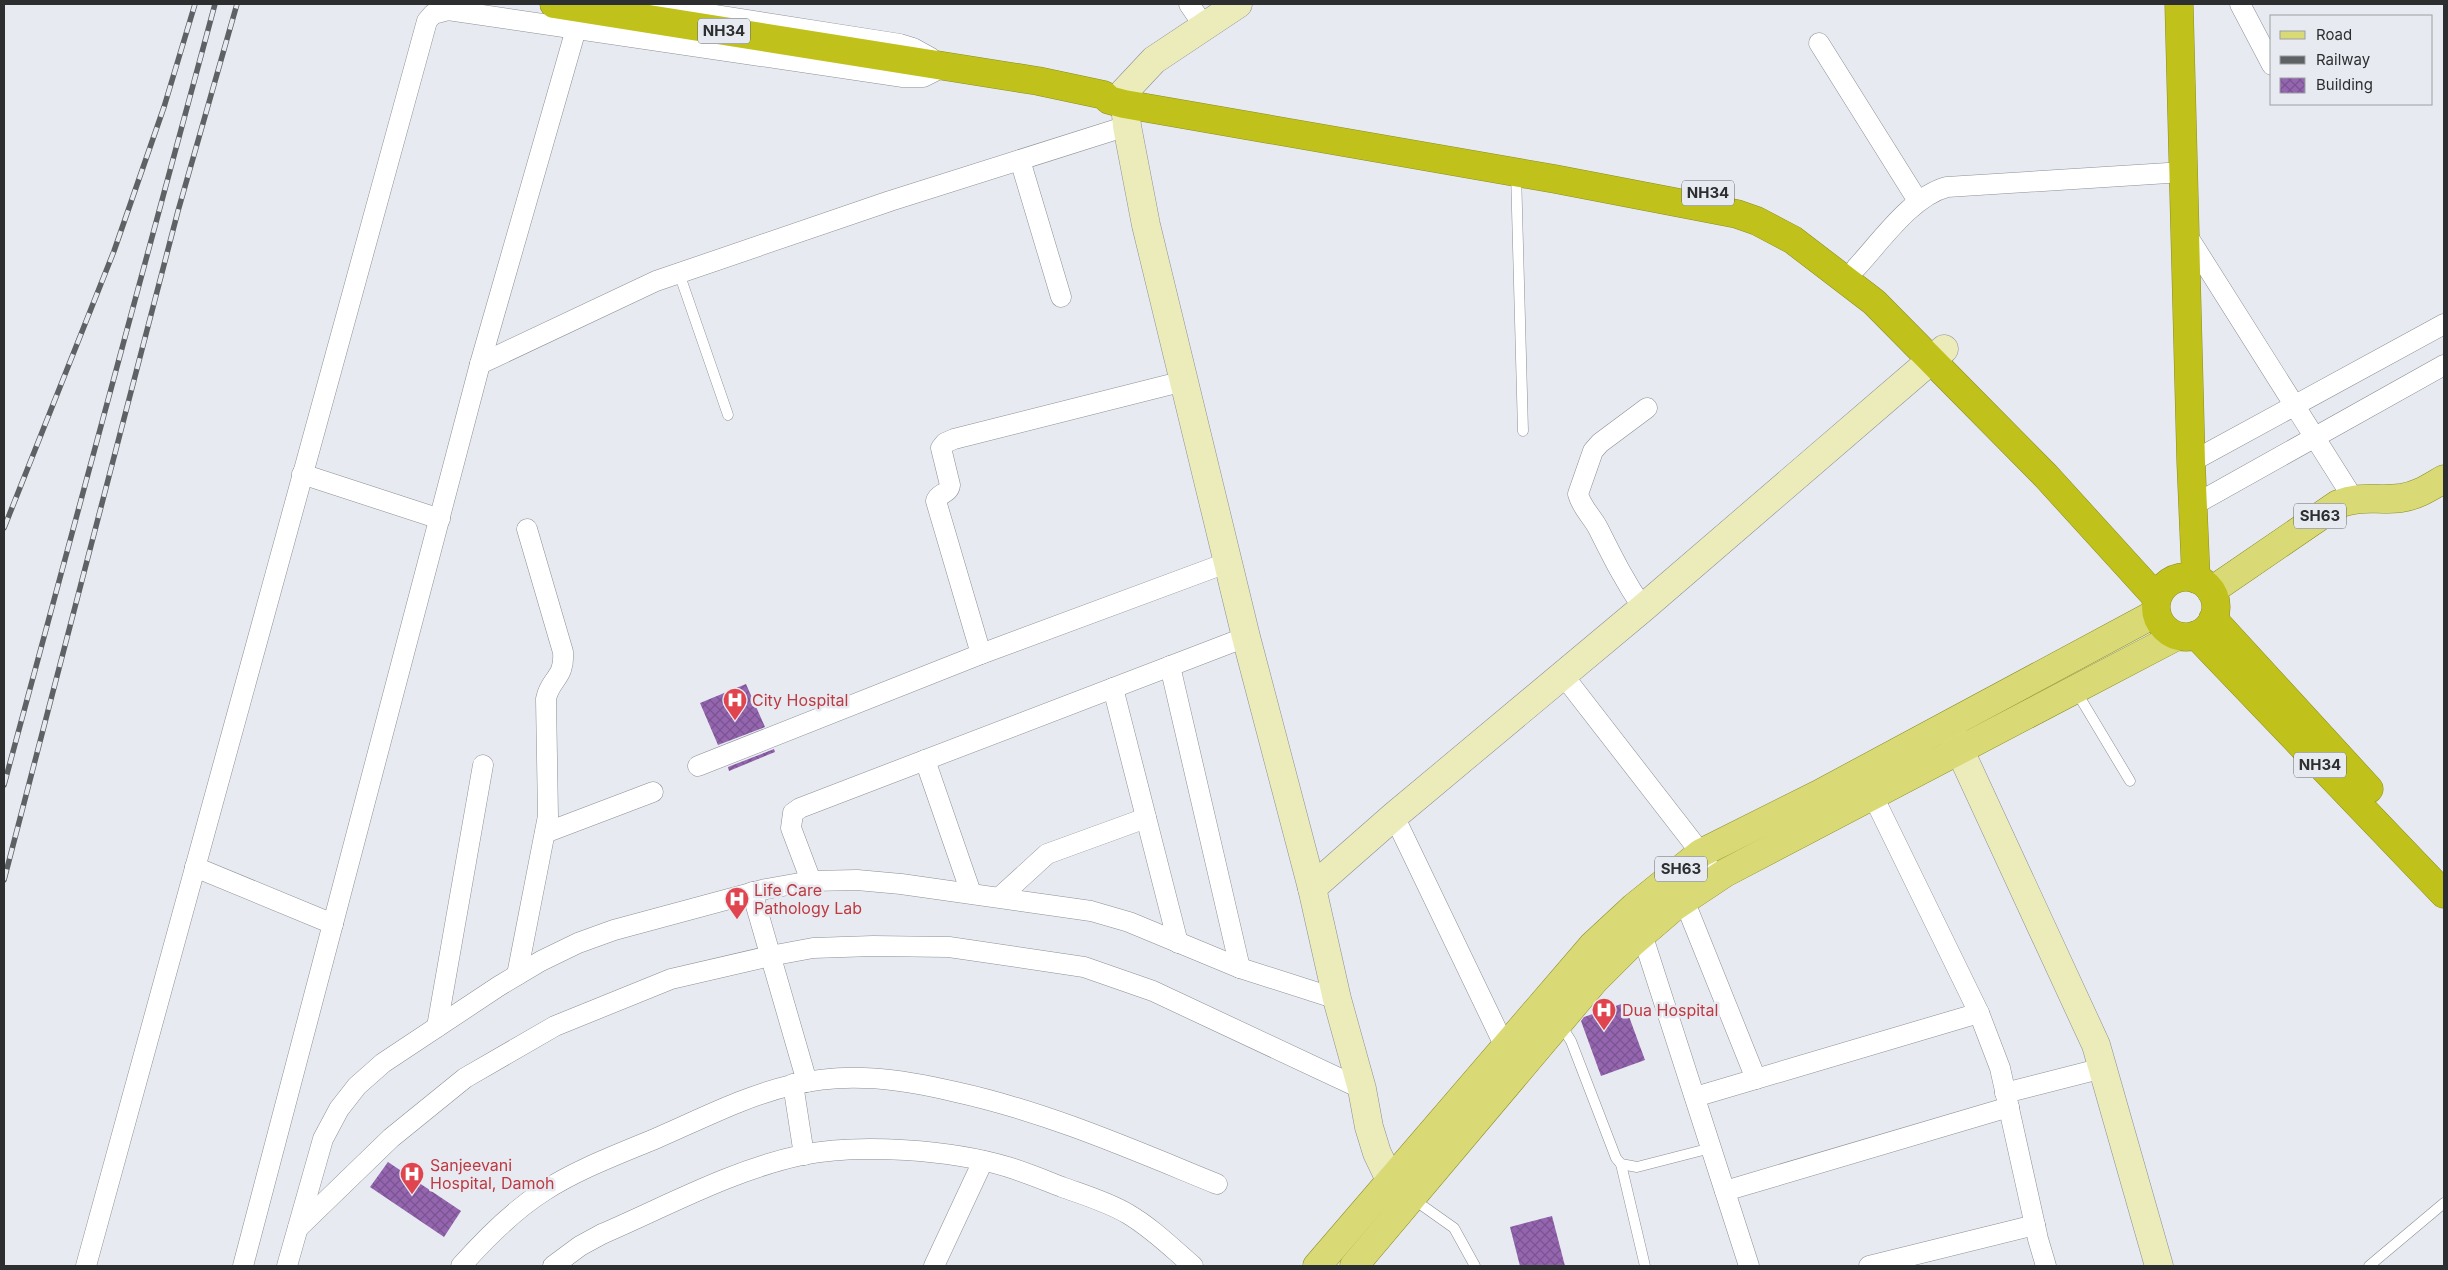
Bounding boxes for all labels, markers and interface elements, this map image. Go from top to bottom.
legend [2270,15,2433,105]
road number: NH34 [698,18,750,44]
text: Road [2316,25,2352,44]
text: Railway [2316,50,2371,69]
text: Building [2316,75,2373,94]
road number: NH34 [1682,180,1734,206]
road number: SH63 [2294,504,2346,528]
hospital icon: City Hospital [722,687,748,721]
place label: City Hospital [752,690,848,710]
road number: NH34 [2294,752,2346,778]
road number: SH63 [1655,856,1707,882]
place label: Life Care Pathology Lab [754,880,862,918]
hospital icon: Life Care Pathology Lab [724,886,750,920]
hospital icon: Dua Hospital [1591,997,1617,1031]
place label: Dua Hospital [1622,1000,1718,1020]
place label: Sanjeevani Hospital, Damoh [430,1155,554,1193]
hospital icon: Sanjeevani Hospital, Damoh [399,1161,425,1195]

